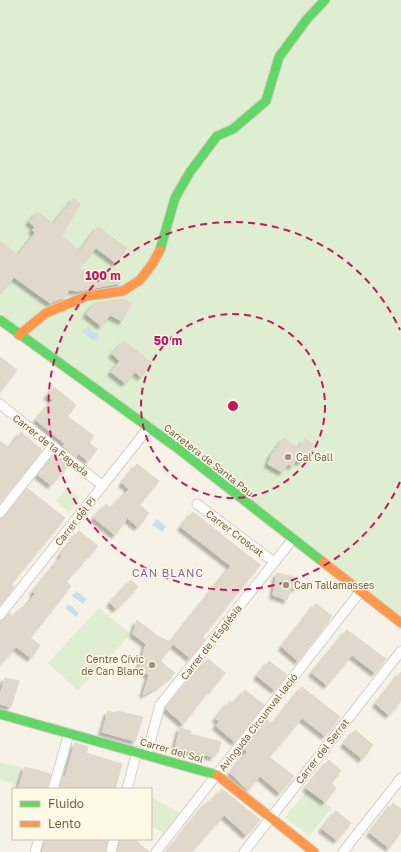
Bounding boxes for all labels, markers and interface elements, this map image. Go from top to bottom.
text: 100 m [85,268,121,283]
text: 50 m [154,333,182,348]
centre of rings [226,399,240,413]
street label: Carrer de la Fageda [11,412,91,478]
street label: Carretera de Santa Pau [162,421,256,499]
place label: Cal Gall [296,451,333,463]
marker: Cal Gall [283,452,293,462]
street label: Carrer del Pi [52,494,98,548]
street label: Carrer Croscat [204,507,266,559]
district label: CAN BLANC [132,566,204,579]
place label: Can Tallamasses [294,579,374,591]
marker: Can Tallamasses [281,580,291,590]
street label: Carrer de l'Església [178,602,244,682]
place label: Centre Cívic de Can Blanc [81,653,145,677]
marker: Centre Cívic de Can Blanc [147,660,157,670]
street label: Avinguda Circumval·lació [216,671,300,773]
street label: Carrer del Serrat [293,716,351,786]
street label: Carrer del Sol [139,735,205,765]
legend [12,788,152,840]
text: Fluido [48,796,84,811]
text: Lento [48,816,81,831]

